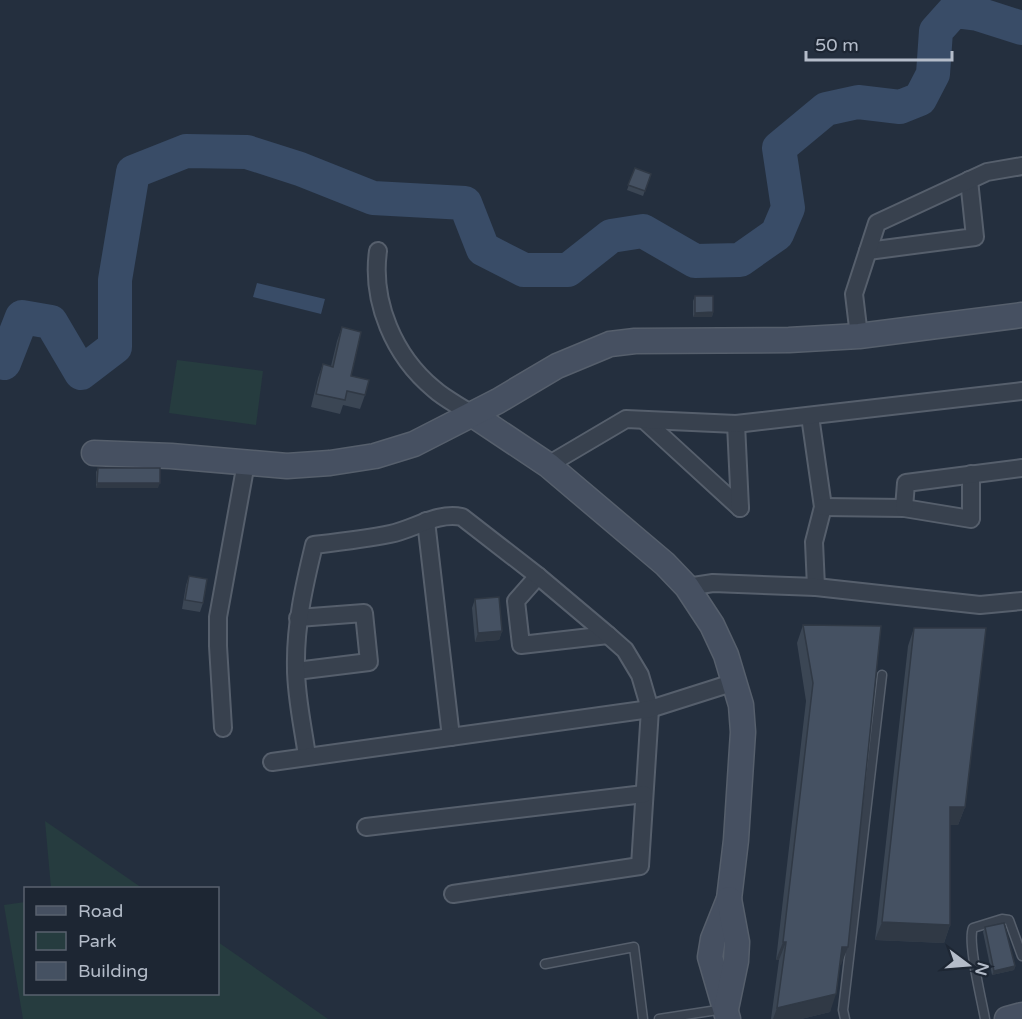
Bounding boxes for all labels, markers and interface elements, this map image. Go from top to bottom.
scale bar [806,24,952,62]
text: 50 m [815,34,859,56]
legend [24,887,219,995]
text: Road [78,900,123,922]
text: Park [78,930,117,952]
north arrow [938,935,998,995]
text: Building [78,960,148,982]
text: N [970,960,993,978]

